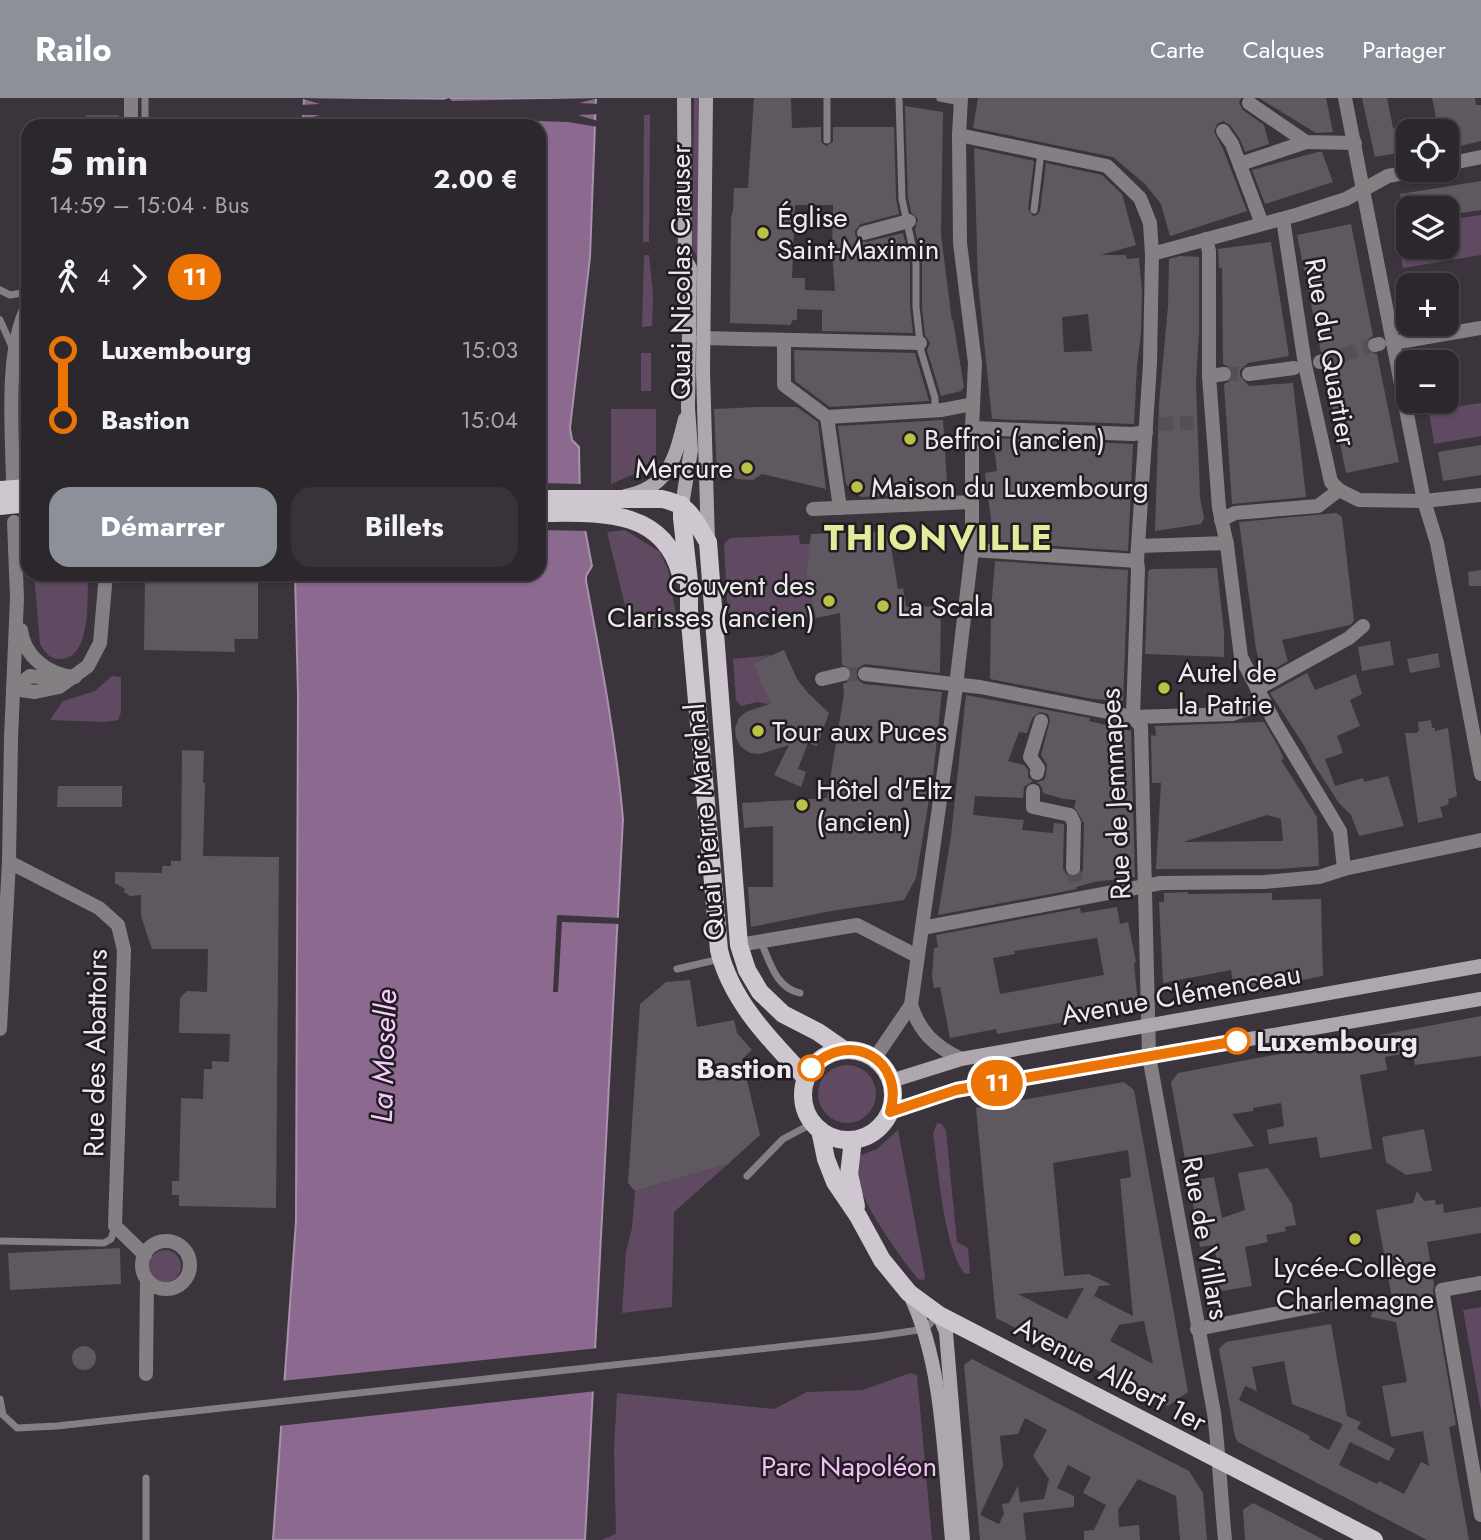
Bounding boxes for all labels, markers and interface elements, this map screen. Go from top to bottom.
text: Railo [35,26,112,73]
text: Carte [1150,32,1204,67]
text: Calques [1242,32,1324,67]
text: Partager [1362,32,1446,67]
map controls [1396,119,1459,413]
button: locate [1396,119,1459,182]
text: 5 min [49,134,148,189]
street label: Quai Nicolas Crauser [660,144,701,400]
text: 2.00 € [433,160,518,198]
text: 14:59 – 15:04 · Bus [49,188,249,222]
button: layers [1396,196,1459,259]
place label: Église Saint-Maximin [777,197,939,270]
marker: Église Saint-Maximin [755,225,771,241]
street label: Rue du Quartier [1294,255,1367,450]
icon: walk [49,258,87,296]
icon: forward [120,258,158,296]
text: 11 [182,259,207,294]
text: 4 [97,260,110,294]
button: + [1396,273,1459,336]
text: Luxembourg [101,331,251,369]
text: 15:03 [461,333,518,367]
button: − [1396,350,1459,413]
text: Bastion [101,401,190,439]
text: 15:04 [461,403,518,437]
place label: Beffroi (ancien) [924,419,1106,460]
marker: Beffroi (ancien) [902,431,918,447]
place label: Mercure [635,448,733,489]
marker: Mercure [739,460,755,476]
place label: Maison du Luxembourg [871,467,1149,508]
marker: Maison du Luxembourg [849,479,865,495]
button: Démarrer [49,487,277,567]
button: Billets [291,487,518,567]
district label: THIONVILLE [824,513,1054,563]
place label: Couvent des Clarisses (ancien) [607,565,815,638]
place label: La Scala [897,586,994,627]
marker: Couvent des Clarisses (ancien) [821,593,837,609]
marker: La Scala [875,598,891,614]
place label: Autel de la Patrie [1178,652,1277,725]
marker: Autel de la Patrie [1156,680,1172,696]
street label: Rue de Jemmapes [1089,687,1142,901]
street label: Quai Pierre Marchal [674,702,735,942]
place label: Tour aux Puces [772,711,947,752]
marker: Tour aux Puces [750,723,766,739]
place label: Hôtel d'Eltz (ancien) [816,769,953,842]
marker: Hôtel d'Eltz (ancien) [794,797,810,813]
street label: Rue des Abattoirs [73,949,118,1157]
street label: Avenue Clémenceau [1058,953,1304,1036]
water label: La Moselle [360,989,407,1123]
place label: Luxembourg [1256,1021,1418,1062]
marker: Luxembourg [1224,1028,1250,1054]
place label: Bastion [696,1048,792,1089]
marker: Bastion [798,1055,824,1081]
line badge: 11 [965,1060,1028,1106]
text: 11 [985,1065,1009,1100]
street label: Rue de Villars [1171,1153,1240,1323]
marker: Lycée-Collège Charlemagne [1347,1231,1363,1247]
place label: Lycée-Collège Charlemagne [1273,1247,1437,1320]
street label: Avenue Albert 1er [1007,1307,1214,1443]
park label: Parc Napoléon [761,1446,937,1487]

